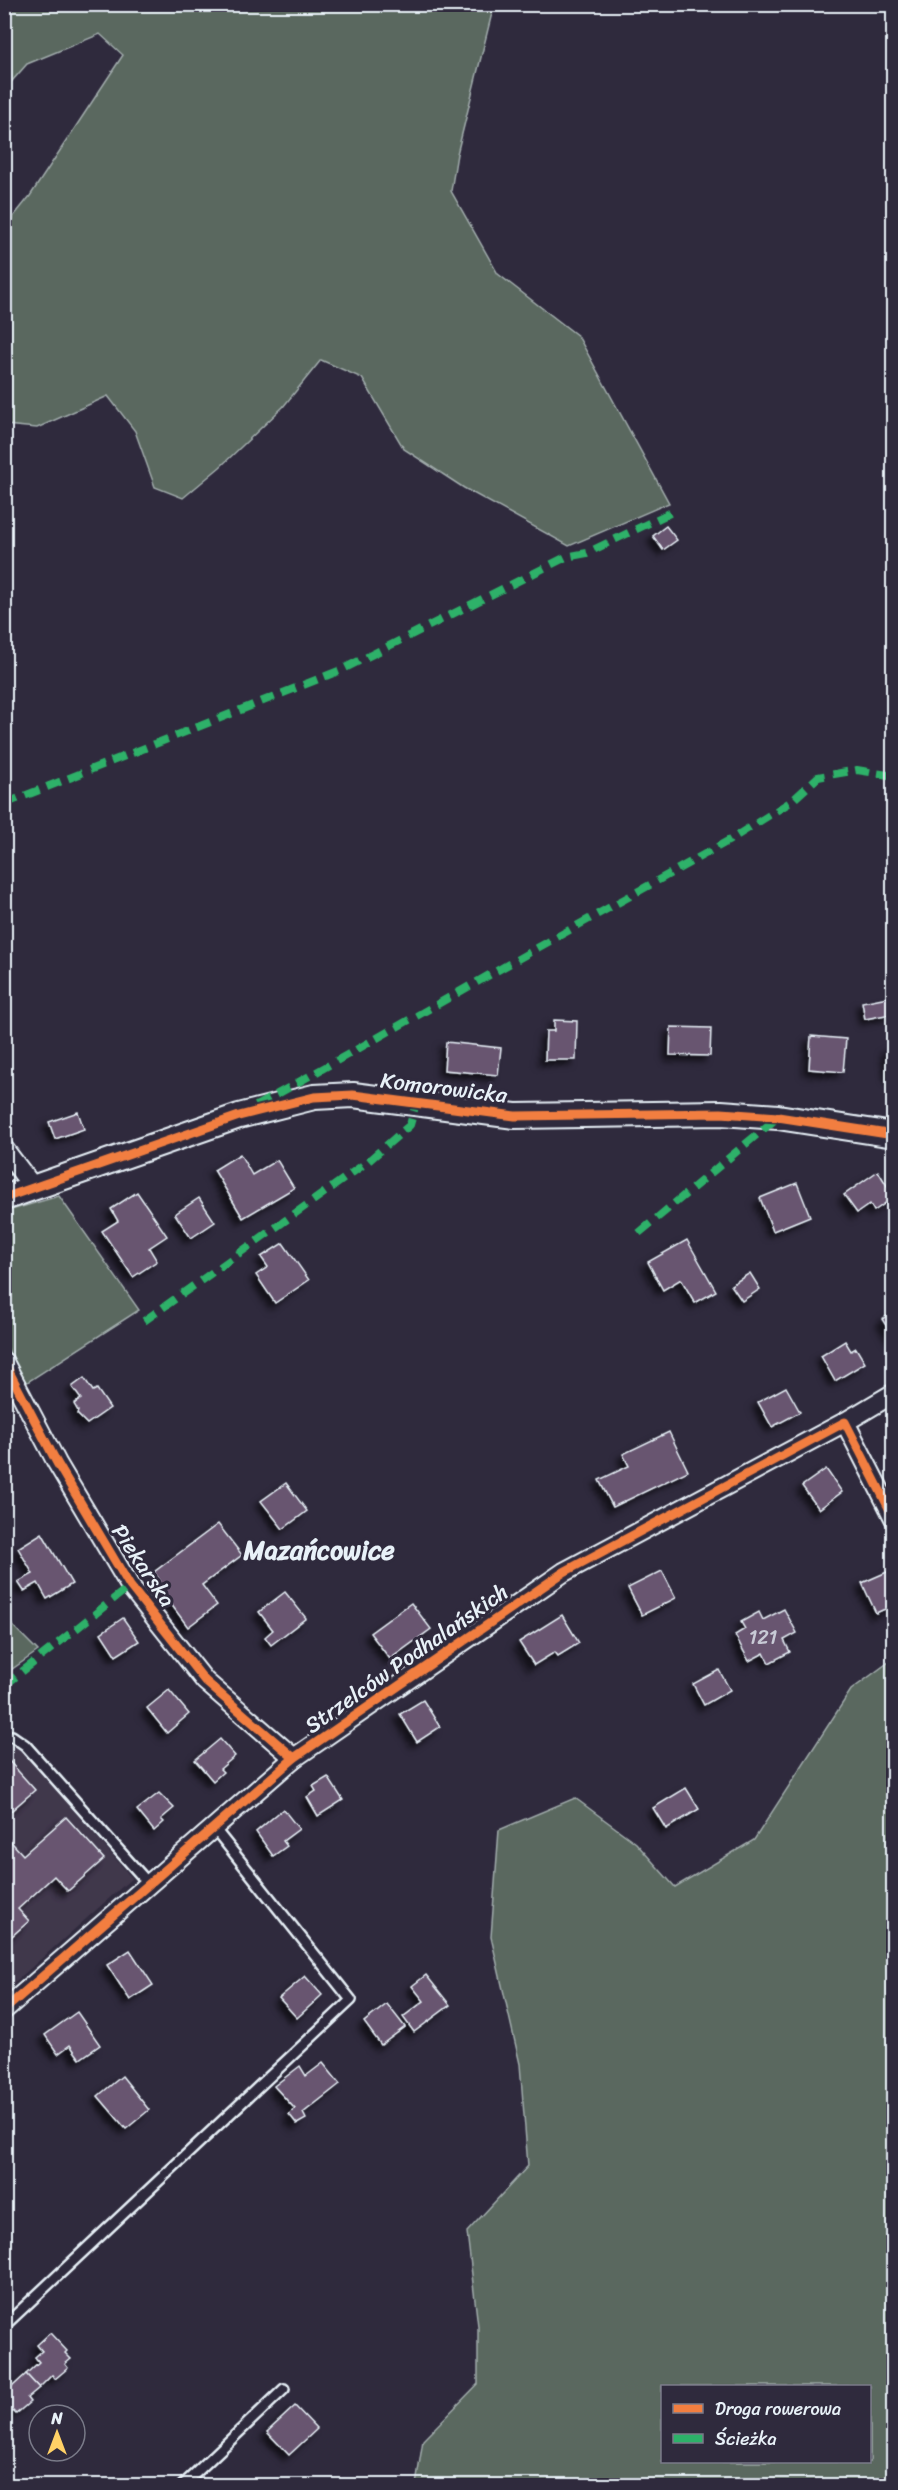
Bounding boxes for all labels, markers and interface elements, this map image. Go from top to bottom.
street label: Komorowicka [378,1060,511,1115]
street label: Piekarska [101,1515,186,1615]
district label: Mazańcowice [242,1527,395,1573]
street label: Strzelców Podhalańskich [296,1573,517,1744]
house number: 121 [749,1620,777,1655]
legend [661,2385,871,2463]
text: Droga rowerowa [715,2393,841,2425]
north arrow [27,2403,87,2463]
text: N [50,2404,63,2433]
text: Ścieżka [715,2423,777,2455]

